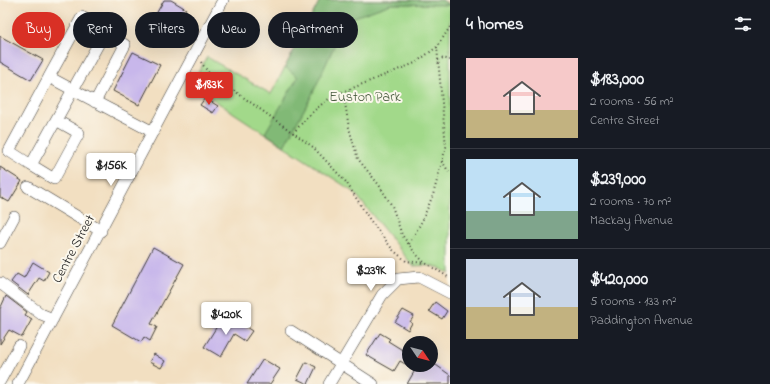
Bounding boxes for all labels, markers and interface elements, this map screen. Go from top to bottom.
chip: Buy [12,12,65,48]
chip: Rent [73,12,127,48]
chip: Filters [135,12,199,48]
chip: New [207,12,260,48]
chip: Apartment [268,12,358,48]
text: 4 homes [466,12,524,37]
icon: filters [732,13,754,35]
text: $183,000 [590,67,644,92]
pin: $183K [181,72,237,106]
icon: home [498,74,546,122]
text: $183K [195,75,223,94]
park label: Euston Park [329,87,401,108]
text: 2 rooms · 56 m² [590,92,674,111]
text: Centre Street [590,111,660,130]
pin: $156K [83,153,139,187]
text: $156K [95,156,127,175]
text: $239,000 [590,167,646,192]
icon: home [498,175,546,223]
text: 2 rooms · 70 m² [590,192,671,211]
street label: Centre Street [47,211,101,287]
text: Mackay Avenue [590,211,673,230]
pin: $239K [343,258,399,292]
text: $239K [356,261,386,280]
text: $420,000 [590,267,648,292]
icon: home [498,275,546,323]
text: 5 rooms · 133 m² [590,292,676,311]
pin: $420K [198,302,254,336]
text: $420K [210,305,242,324]
text: Paddington Avenue [590,311,693,330]
north arrow [402,336,438,372]
map controls [402,336,438,372]

